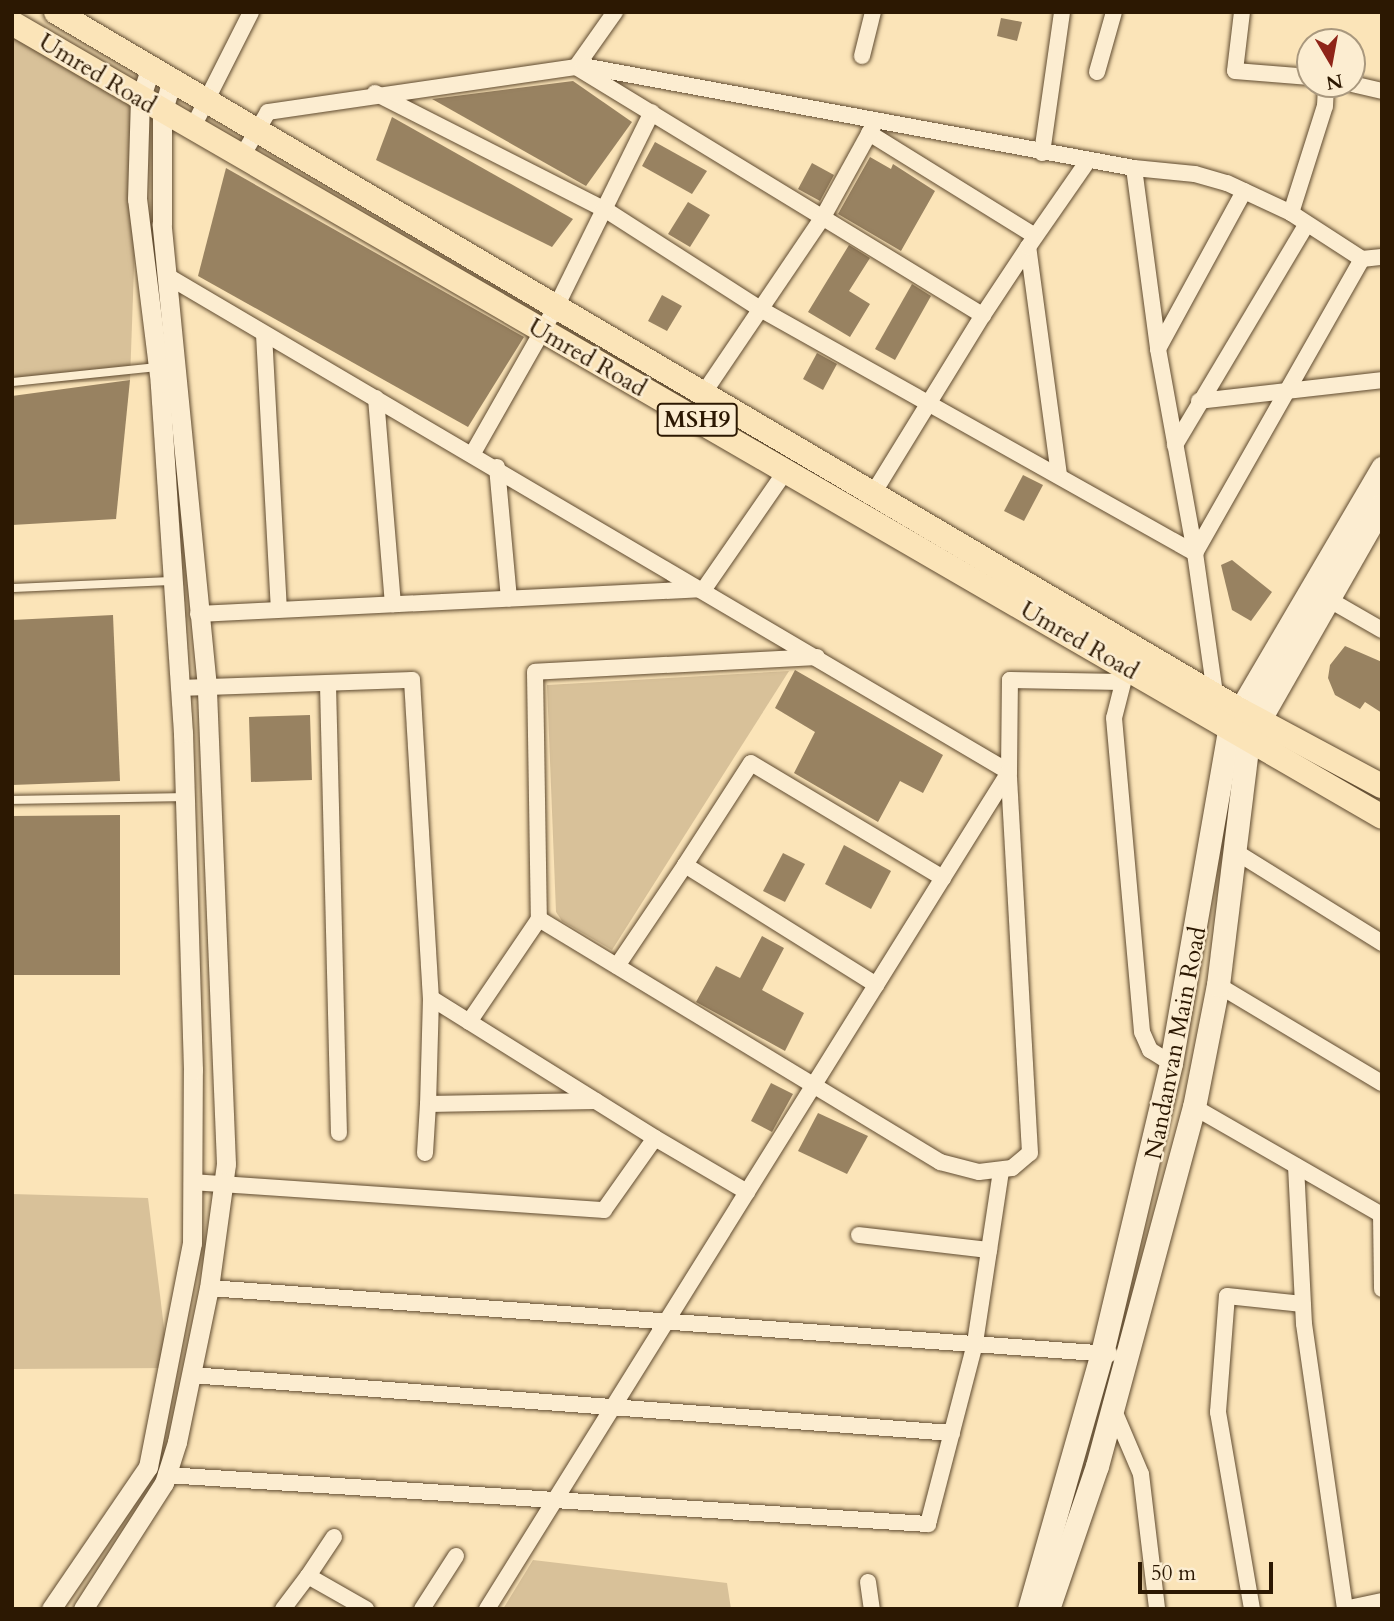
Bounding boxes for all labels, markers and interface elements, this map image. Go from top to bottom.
street label: Umred Road [33,28,161,120]
north arrow [1296,28,1366,98]
text: N [1324,67,1345,96]
street label: Umred Road [523,313,651,403]
road number: MSH9 [655,400,739,440]
street label: Umred Road [1015,596,1143,686]
street label: Nandanvan Main Road [1139,924,1213,1162]
scale bar [1142,1548,1277,1592]
text: 50 m [1151,1559,1196,1588]

